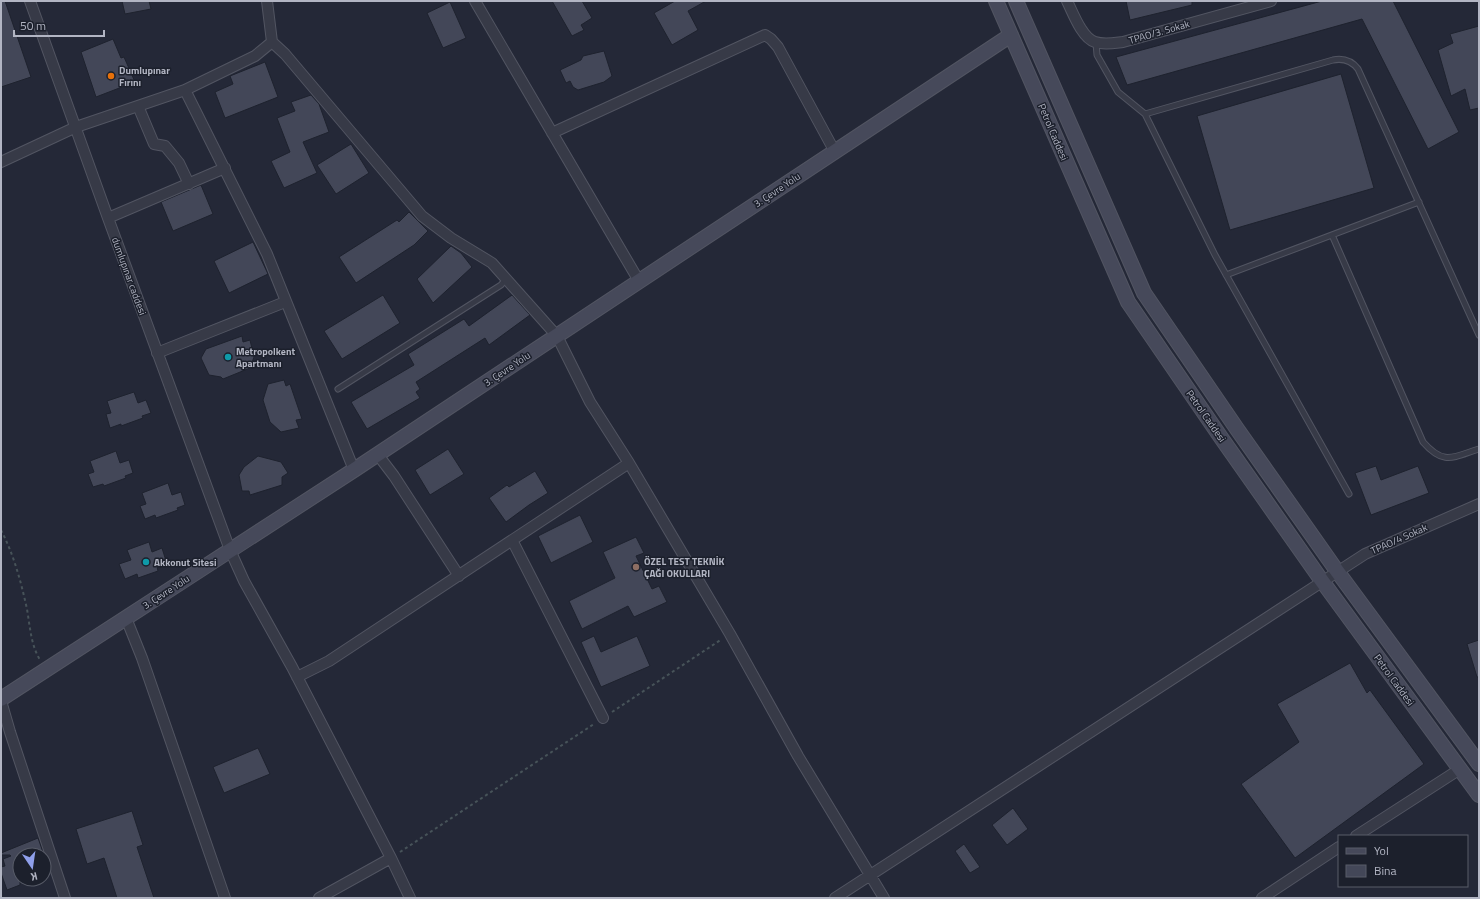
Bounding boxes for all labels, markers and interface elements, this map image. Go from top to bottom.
scale bar [14,12,104,38]
text: 50 m [20,16,46,35]
street label: TPAO/3. Sokak [1127,16,1191,48]
place label: Dumlupınar Fırını [119,63,170,90]
marker: Dumlupınar Fırını [106,71,116,81]
street label: Petrol Caddesi [1034,101,1072,163]
street label: 3. Çevre Yolu [751,169,803,211]
street label: dumlupınar caddesi [108,235,150,317]
place label: Metropolkent Apartmanı [236,344,295,371]
street label: 3. Çevre Yolu [481,348,533,390]
marker: Metropolkent Apartmanı [223,352,233,362]
street label: Petrol Caddesi [1183,387,1229,445]
street label: TPAO/4 Sokak [1368,520,1430,558]
place label: ÖZEL TEST TEKNİK ÇAĞI OKULLARI [644,554,725,581]
place label: Akkonut Sitesi [154,555,217,570]
marker: Akkonut Sitesi [141,557,151,567]
marker: ÖZEL TEST TEKNİK ÇAĞI OKULLARI [631,562,641,572]
street label: 3. Çevre Yolu [140,571,192,613]
street label: Petrol Caddesi [1370,651,1418,709]
legend [1338,835,1468,887]
text: Yol [1374,841,1389,860]
north arrow [12,847,52,887]
text: Bina [1374,861,1396,880]
text: K [29,868,39,885]

